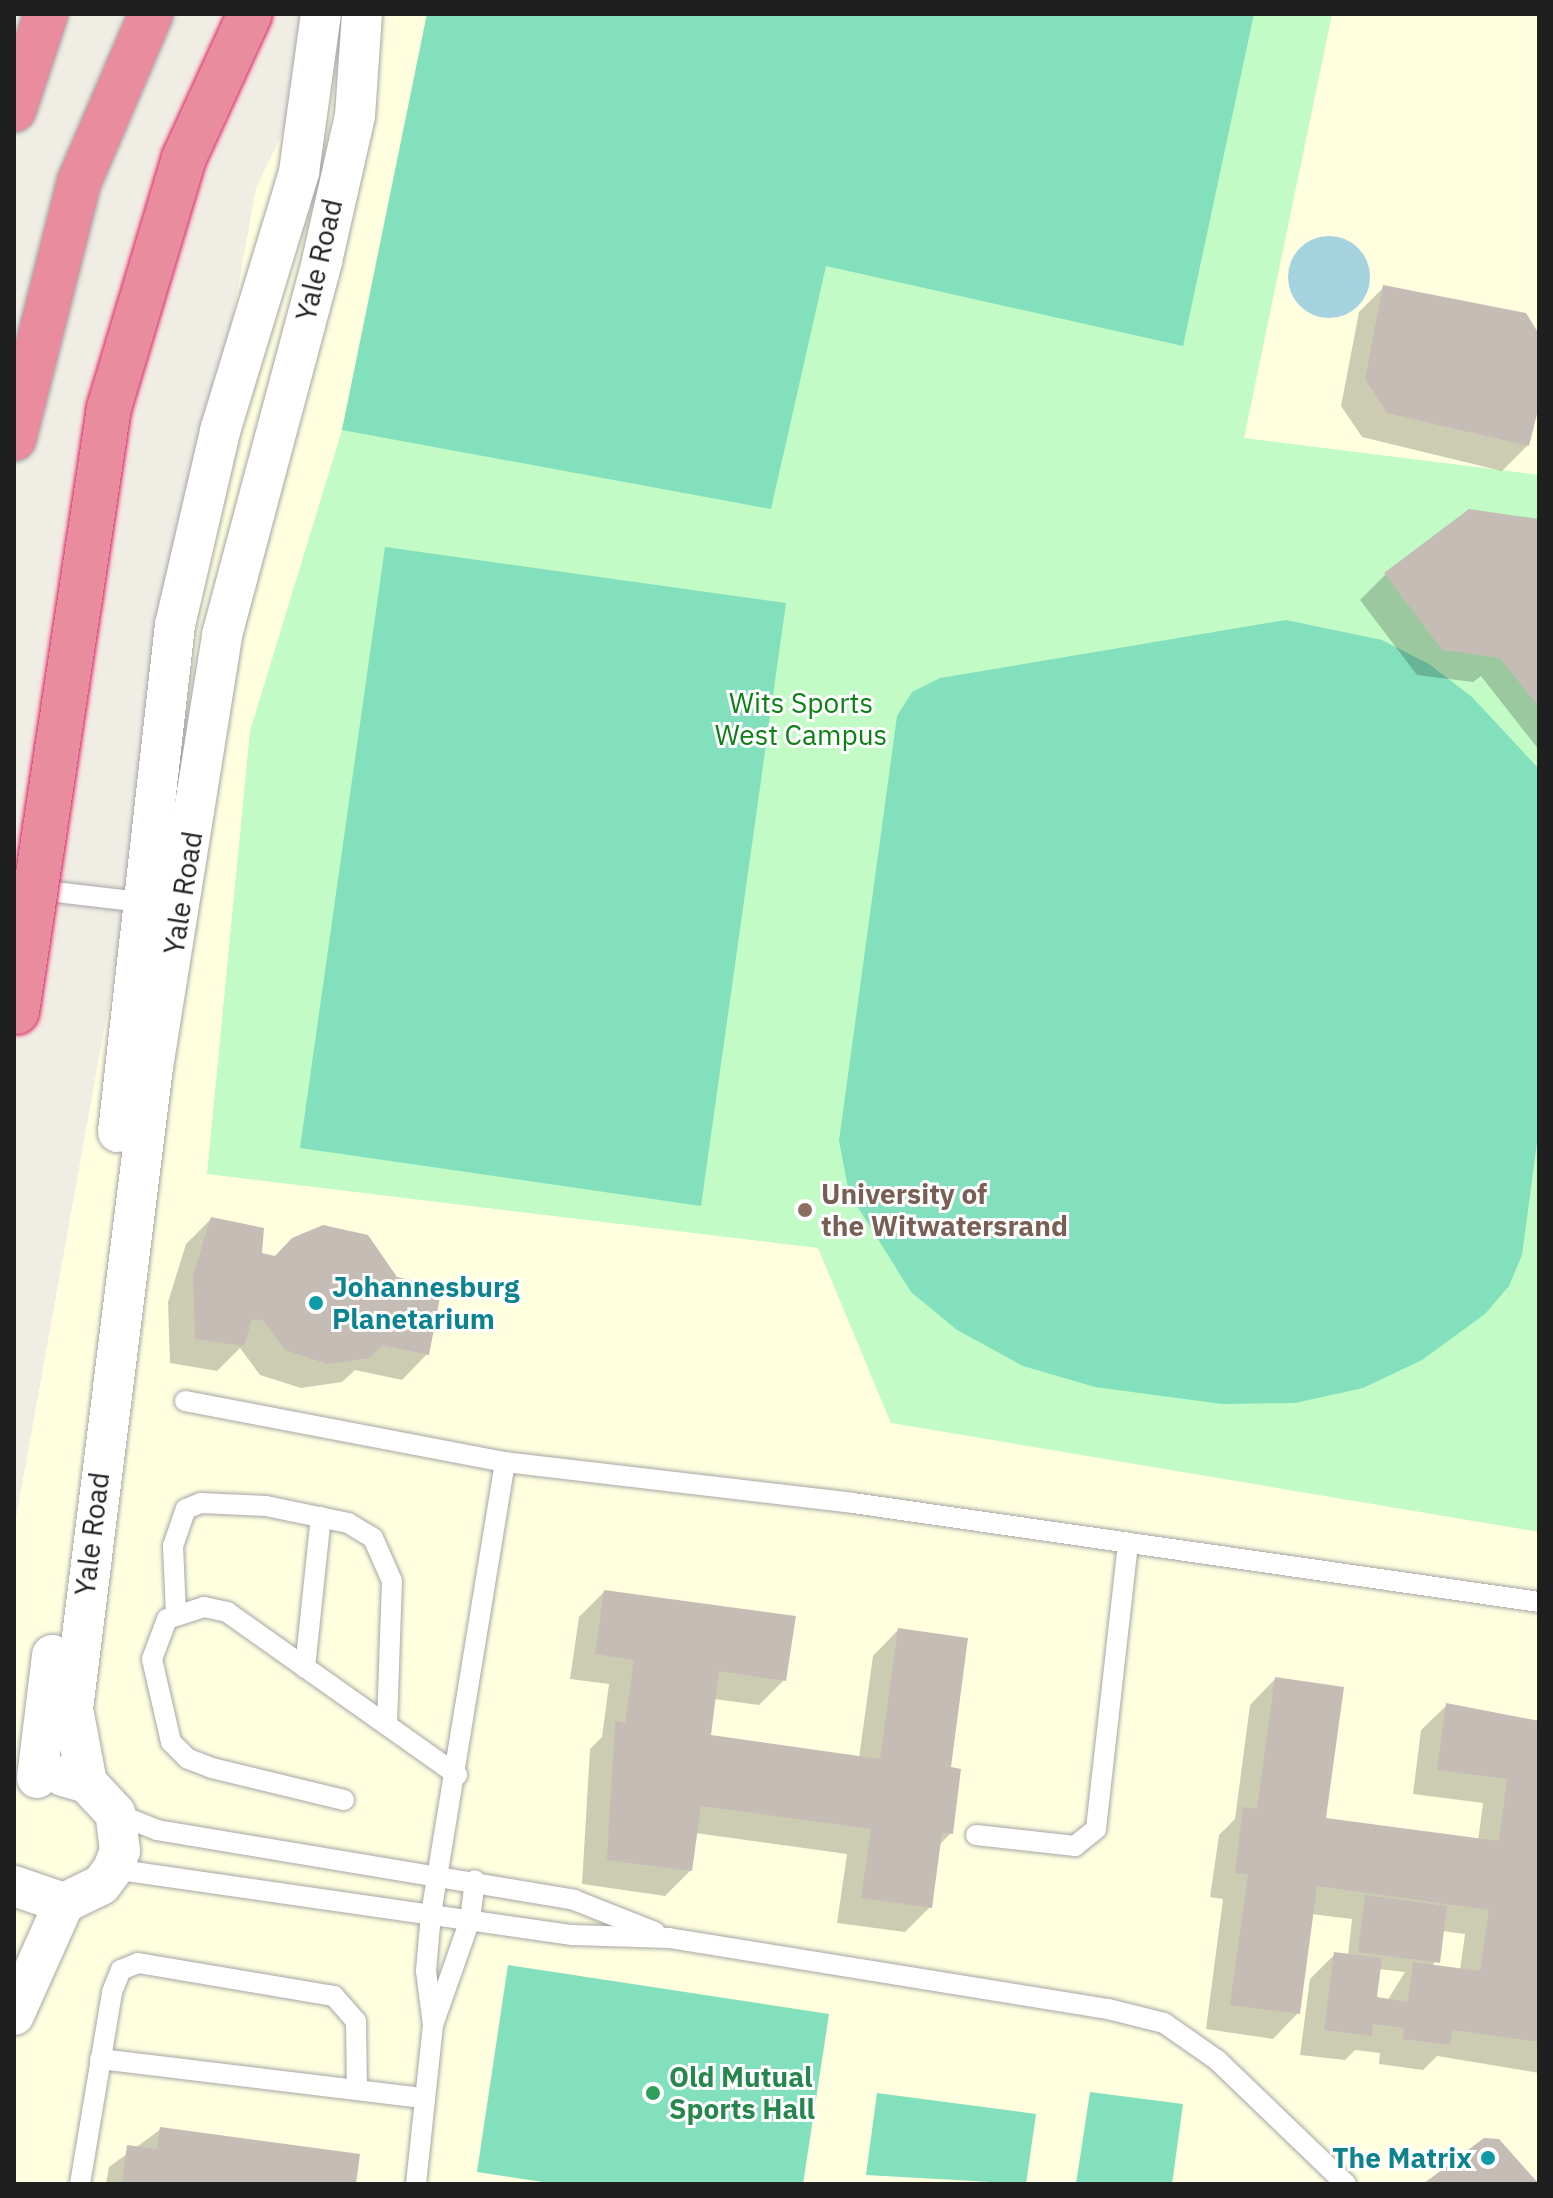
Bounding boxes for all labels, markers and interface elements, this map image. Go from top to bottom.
street label: Yale Road [289,196,349,324]
park label: Wits Sports West Campus [715,686,887,752]
street label: Yale Road [157,829,209,957]
place label: University of the Witwatersrand [821,1177,1068,1243]
marker: University of the Witwatersrand [796,1201,814,1219]
place label: Johannesburg Planetarium [332,1270,519,1336]
marker: Johannesburg Planetarium [307,1294,325,1312]
street label: Yale Road [68,1470,116,1598]
place label: Old Mutual Sports Hall [669,2060,815,2126]
marker: Old Mutual Sports Hall [644,2084,662,2102]
place label: The Matrix [1332,2141,1472,2175]
marker: The Matrix [1479,2149,1497,2167]

